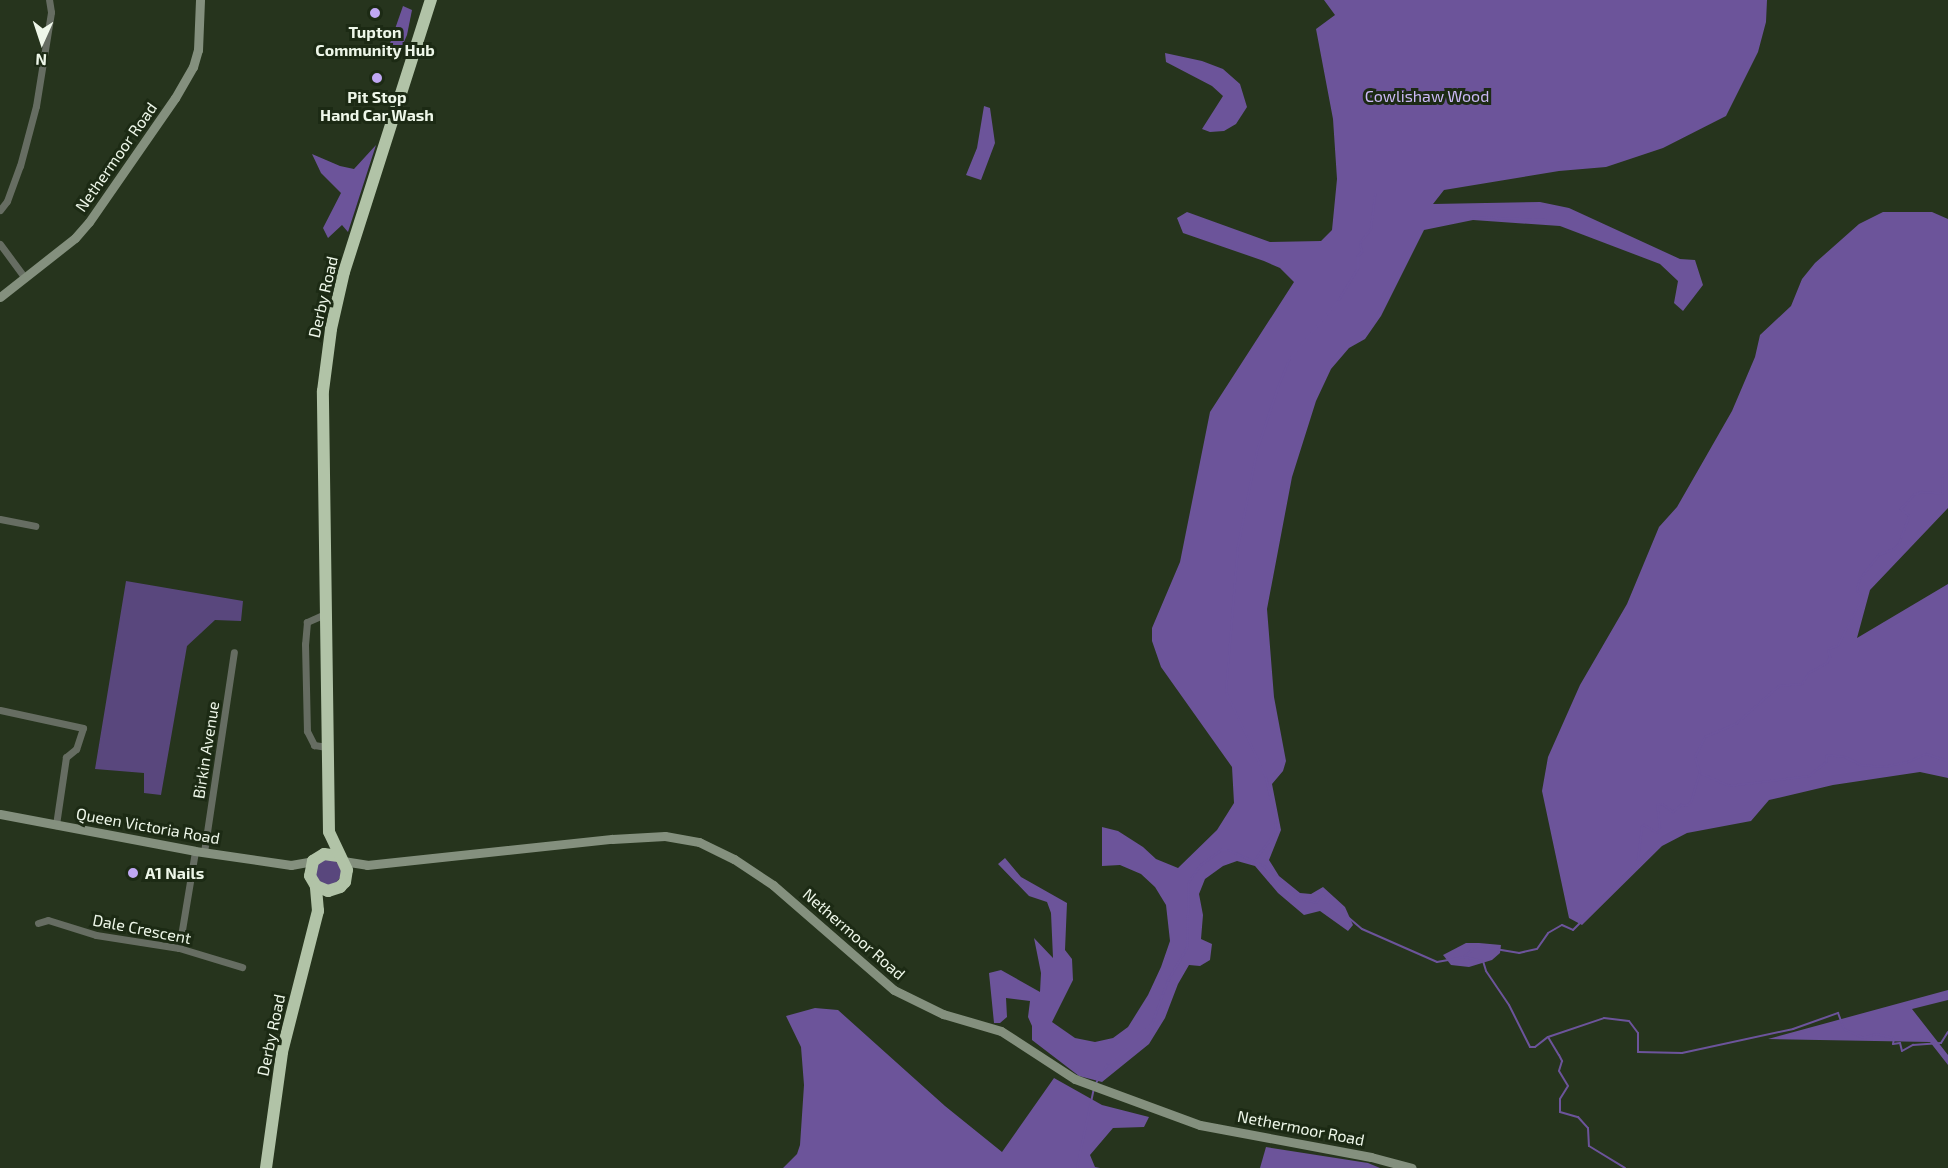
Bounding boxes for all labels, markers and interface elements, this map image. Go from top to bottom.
marker: Tupton Community Hub [368,6,382,20]
north arrow [12,12,72,72]
place label: Tupton Community Hub [315,22,435,60]
text: N [35,51,47,70]
marker: Pit Stop Hand Car Wash [370,71,384,85]
park label: Cowlishaw Wood [1364,86,1490,106]
place label: Pit Stop Hand Car Wash [320,87,434,125]
street label: Nethermoor Road [71,99,161,215]
street label: Derby Road [304,254,342,340]
street label: Birkin Avenue [189,700,223,800]
street label: Queen Victoria Road [74,804,222,848]
place label: A1 Nails [145,863,204,883]
marker: A1 Nails [126,866,140,880]
street label: Nethermoor Road [799,884,909,984]
street label: Dale Crescent [91,910,193,948]
street label: Derby Road [253,992,289,1078]
street label: Nethermoor Road [1236,1106,1366,1150]

